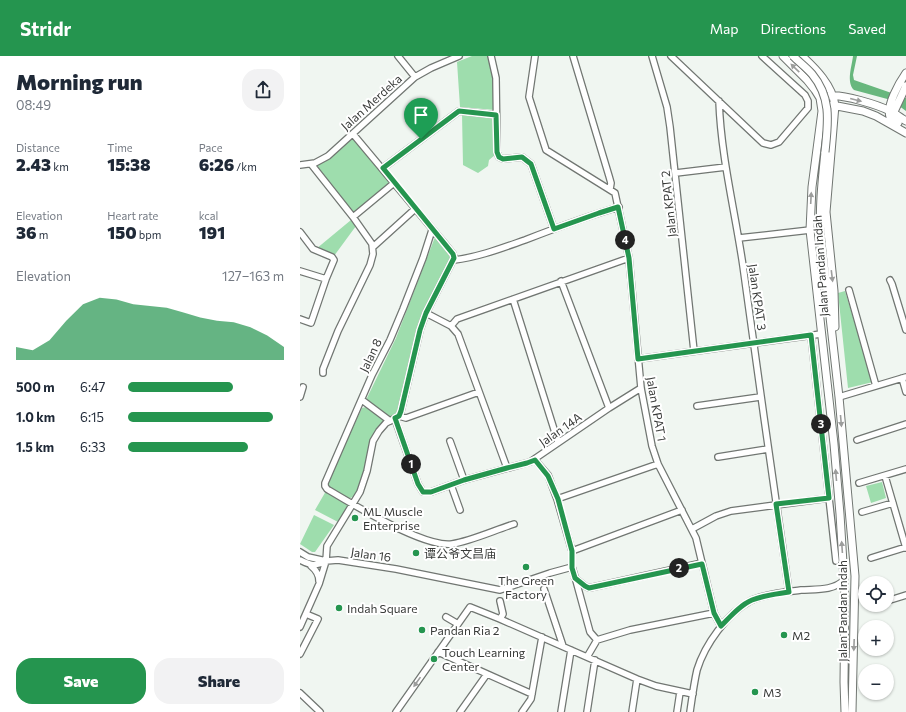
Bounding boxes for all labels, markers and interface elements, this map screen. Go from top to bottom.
text: Stridr [20,17,71,40]
text: Map [710,20,739,37]
text: Directions [761,20,826,37]
text: Saved [848,20,886,37]
one-way arrow [790,63,800,73]
text: Morning run [16,68,143,95]
button: share [242,69,284,111]
street label: Jalan Merdeka [338,71,405,134]
text: 08:49 [16,97,51,113]
one-way arrow [850,97,862,103]
pin [404,98,438,139]
icon: arrive [410,104,432,126]
text: Distance [16,141,60,154]
text: Time [107,141,133,154]
text: Pace [199,141,223,154]
text: 2.43 [16,154,51,175]
text: 15:38 [107,154,151,175]
text: 6:26 [199,154,234,175]
text: km [51,160,69,173]
text: /km [234,160,257,173]
street label: Jalan KPAT 2 [657,169,679,238]
one-way arrow [808,191,814,204]
text: Elevation [16,209,62,222]
text: Heart rate [107,209,158,222]
text: kcal [199,209,218,222]
street label: Jalan Pandan Indah [809,215,832,317]
text: 36 [16,222,37,243]
text: 150 [107,222,137,243]
text: 191 [199,222,225,243]
text: m [37,228,48,241]
text: bpm [137,228,161,241]
pin: 4 [615,230,635,250]
text: 4 [622,233,628,246]
street label: Jalan KPAT 3 [745,263,770,332]
text: Elevation [16,268,71,284]
text: 127–163 m [222,268,284,284]
one-way arrow [829,270,835,282]
street label: Jalan 8 [356,336,385,374]
street label: Jalan KPAT 1 [643,375,670,443]
text: 500 m [16,379,55,395]
text: 6:47 [80,379,105,395]
text: 1.0 km [16,409,55,425]
text: 6:15 [80,409,104,425]
street label: Jalan 14A [536,409,585,450]
pin: 3 [811,414,831,434]
one-way arrow [837,415,844,427]
text: 3 [818,417,824,430]
text: 1.5 km [16,439,54,455]
text: 6:33 [80,439,106,455]
pin: 1 [401,454,421,474]
text: 1 [409,457,413,470]
one-way arrow [833,469,840,481]
place label: ML Muscle Enterprise [363,504,423,532]
marker: ML Muscle Enterprise [350,513,360,523]
one-way arrow [839,541,846,553]
street label: Jalan 16 [350,544,392,565]
place label: 谭公爷文昌庙 [424,546,496,560]
marker: 谭公爷文昌庙 [411,548,421,558]
pin: 2 [669,558,689,578]
street label: Jalan Pandan Indah [835,560,850,662]
text: 2 [676,561,682,574]
marker: The Green Factory [521,562,531,572]
place label: The Green Factory [498,573,554,601]
map controls [858,576,894,700]
button: locate [858,576,894,612]
place label: Indah Square [347,601,418,615]
marker: Indah Square [334,603,344,613]
button: + [858,620,894,656]
place label: Pandan Ria 2 [430,623,500,637]
marker: Pandan Ria 2 [417,625,427,635]
place label: M2 [792,628,810,642]
marker: M2 [779,630,789,640]
one-way arrow [850,639,857,651]
place label: Touch Learning Center [442,645,526,673]
marker: Touch Learning Center [429,654,439,664]
button: Save [16,658,146,704]
button: Share [154,658,284,704]
button: − [858,664,894,700]
one-way arrow [413,677,421,687]
place label: M3 [763,685,781,699]
marker: M3 [750,687,760,697]

